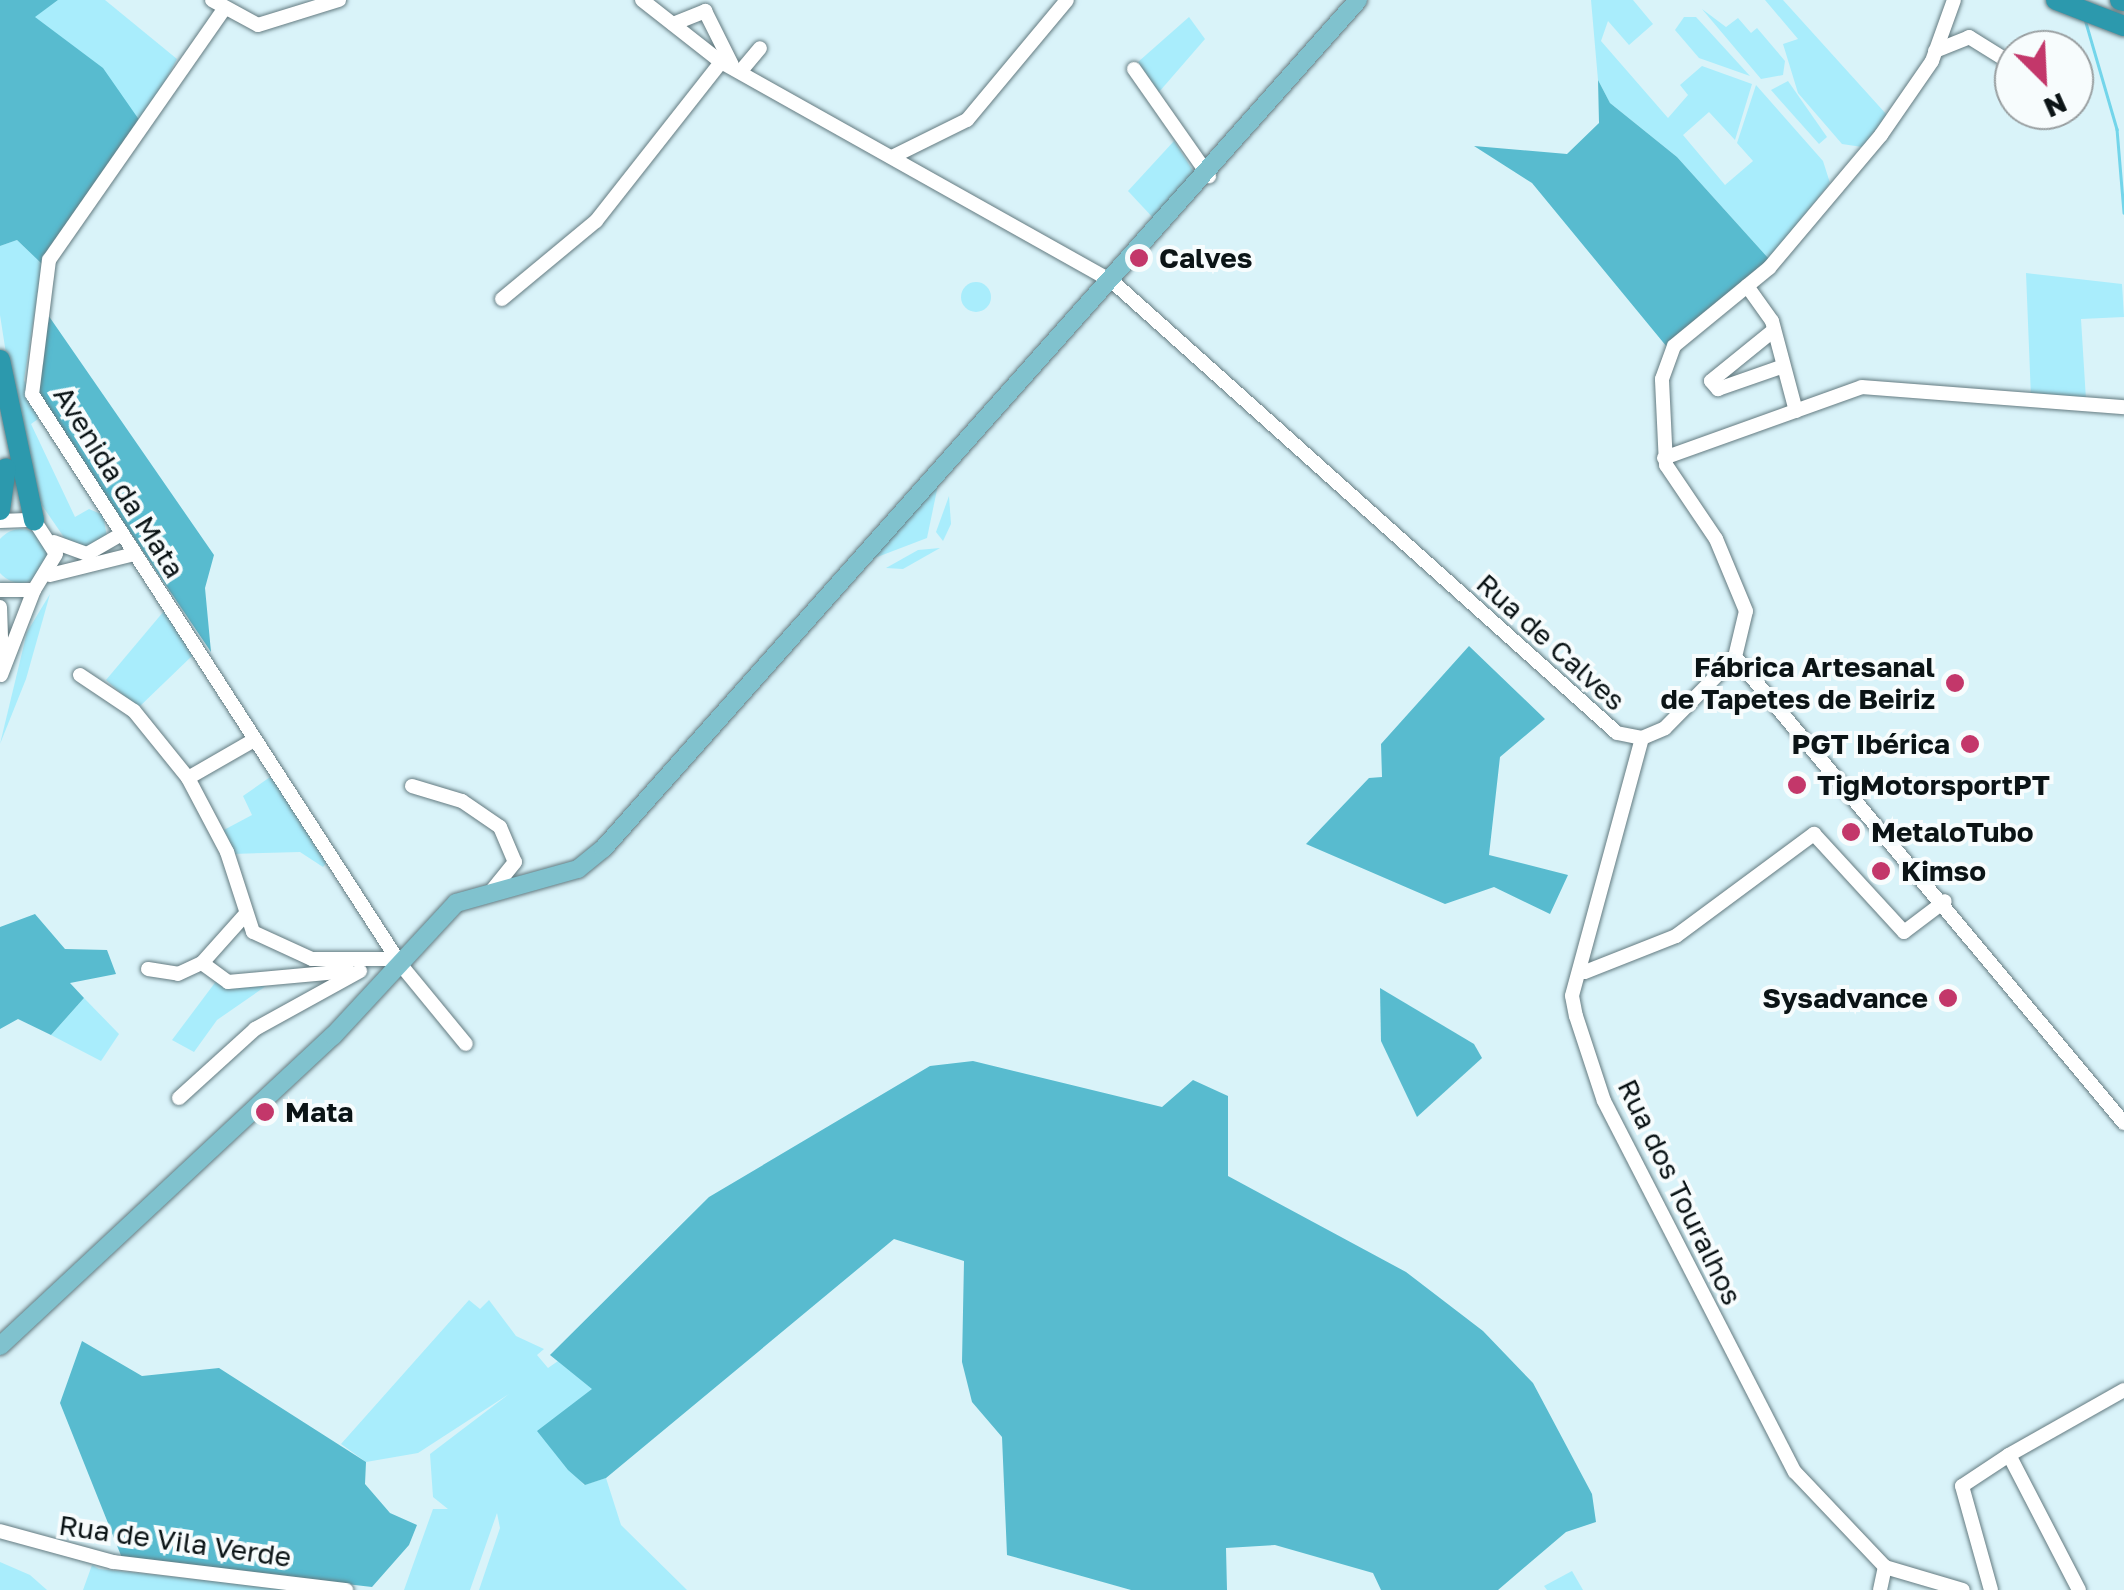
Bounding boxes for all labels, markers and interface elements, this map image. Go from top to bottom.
north arrow [1994,30,2094,130]
text: N [2039,87,2072,125]
place label: Calves [1159,241,1252,275]
marker: Calves [1128,247,1150,269]
street label: Avenida da Mata [46,380,192,584]
street label: Rua de Calves [1470,567,1632,717]
place label: Fábrica Artesanal de Tapetes de Beiriz [1661,650,1935,716]
marker: Fábrica Artesanal de Tapetes de Beiriz [1944,672,1966,694]
place label: PGT Ibérica [1792,727,1950,761]
marker: PGT Ibérica [1959,733,1981,755]
place label: TigMotorsportPT [1817,768,2050,802]
marker: TigMotorsportPT [1786,774,1808,796]
place label: MetaloTubo [1871,815,2034,849]
marker: MetaloTubo [1840,821,1862,843]
place label: Kimso [1901,854,1986,888]
marker: Kimso [1870,860,1892,882]
place label: Sysadvance [1762,981,1928,1015]
marker: Sysadvance [1937,987,1959,1009]
street label: Rua dos Touralhos [1611,1074,1749,1310]
place label: Mata [285,1095,354,1129]
marker: Mata [254,1101,276,1123]
street label: Rua de Vila Verde [57,1508,293,1574]

